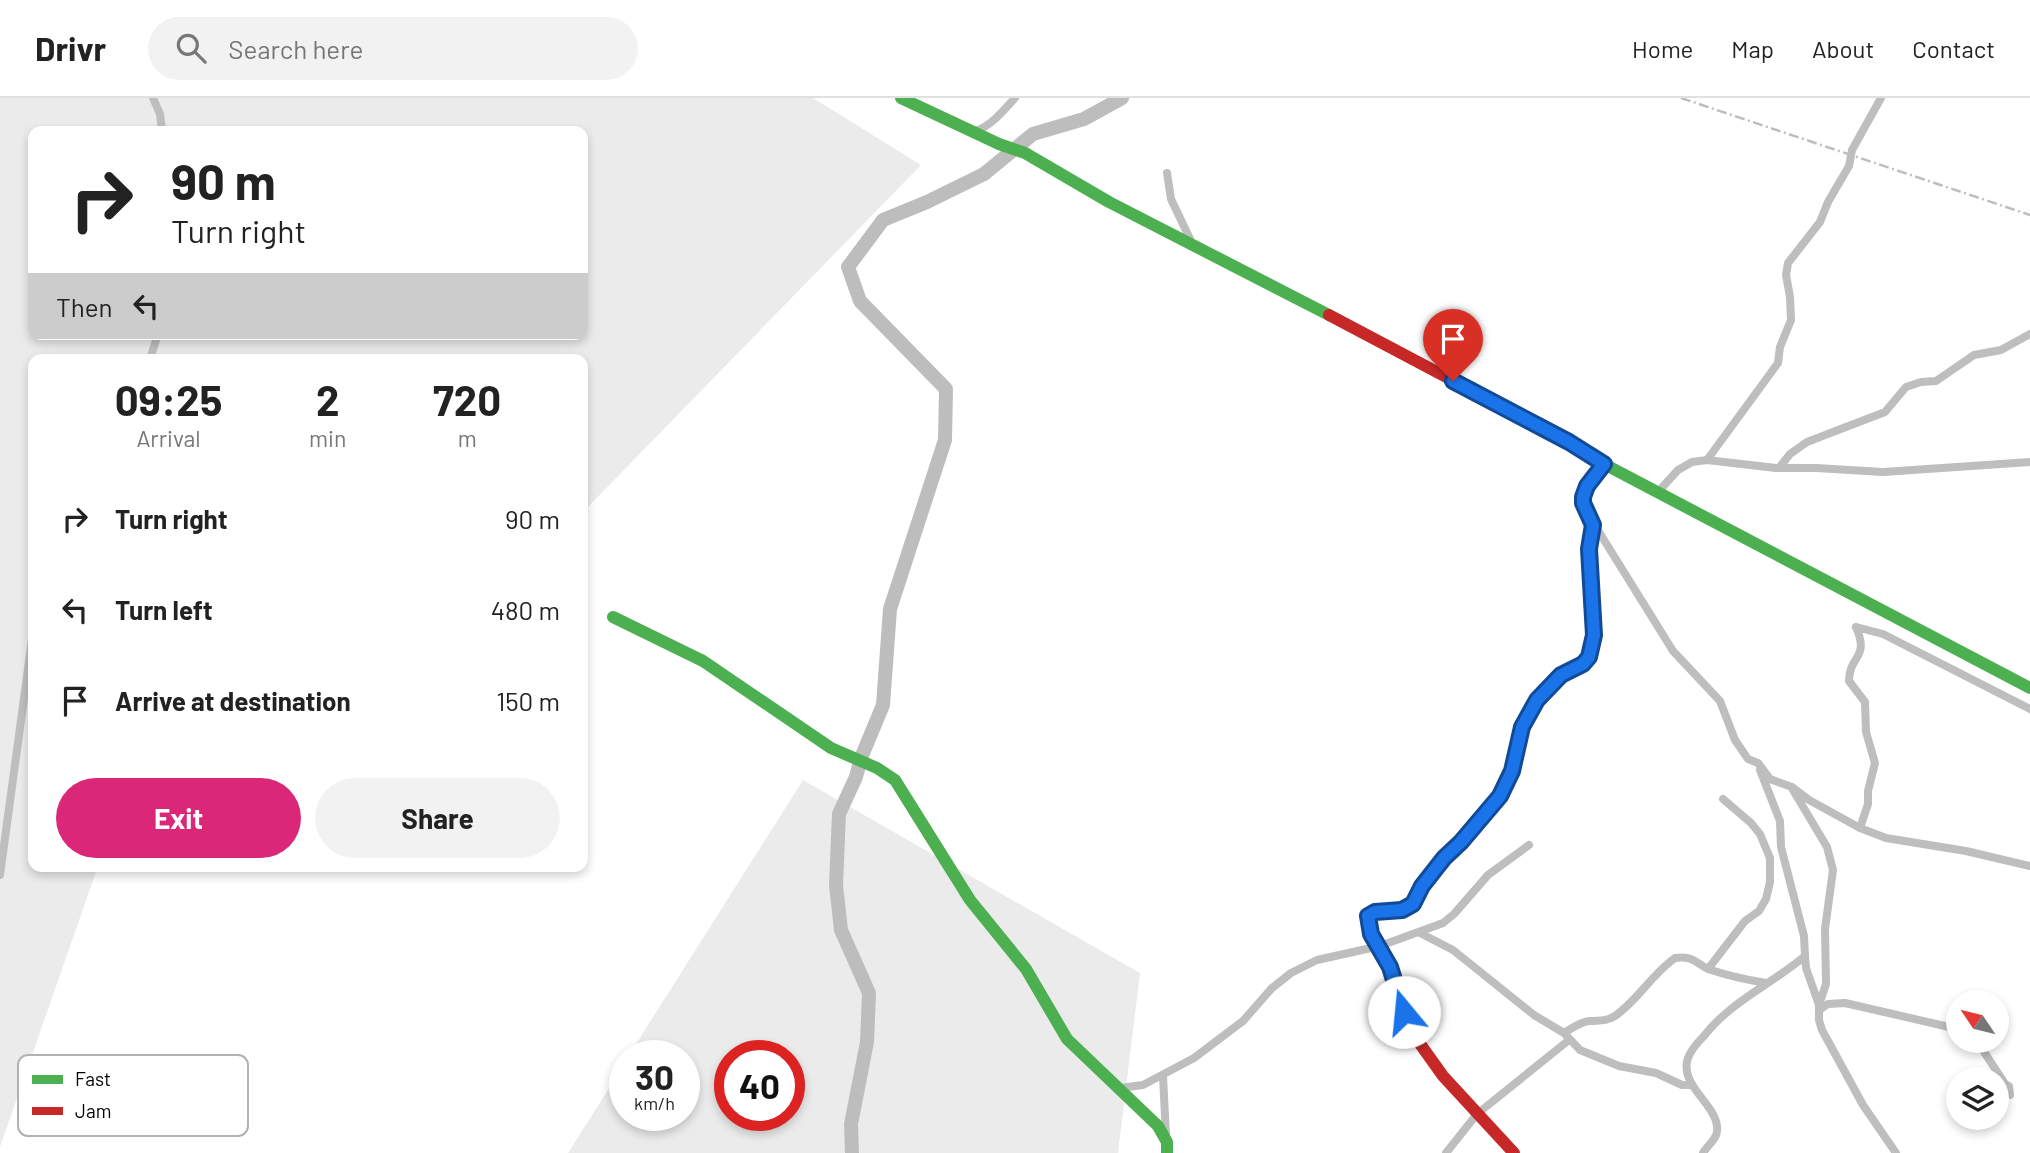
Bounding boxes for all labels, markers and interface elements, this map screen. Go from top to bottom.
search box [148,17,638,80]
text: Drivr [35,28,106,68]
icon: search [172,29,210,67]
text: Search here [228,33,363,64]
text: Home [1632,34,1693,63]
text: Map [1731,34,1774,63]
text: About [1812,34,1874,63]
text: Contact [1912,34,1995,63]
text: 90 m [171,151,276,210]
icon: right [56,154,147,245]
text: Turn right [171,211,306,249]
icon: left [127,287,165,325]
text: Then [56,291,113,322]
pin [1423,309,1483,381]
icon: arrive [1434,320,1472,358]
text: 09:25 [115,374,222,424]
text: 2 [316,374,339,424]
text: 720 [433,374,501,424]
text: Arrival [136,424,201,452]
text: min [309,424,346,452]
text: m [458,424,477,452]
icon: right [56,500,94,538]
text: Turn right [115,503,228,534]
text: 90 m [505,503,560,534]
icon: left [56,591,94,629]
text: Turn left [115,594,213,625]
text: 480 m [491,594,560,625]
icon: arrive [56,682,94,720]
text: Arrive at destination [115,685,351,716]
text: 150 m [496,685,560,716]
button: Exit [56,778,301,858]
button: Share [315,778,560,858]
position arrow [1367,975,1441,1049]
north arrow [1946,990,2009,1054]
map controls [1946,990,2009,1130]
speed limit sign: 40 [714,1040,805,1131]
legend [18,1055,248,1136]
text: 30 [635,1055,674,1097]
text: Fast [75,1067,111,1090]
button: layers [1946,1067,2009,1130]
text: km/h [634,1092,675,1114]
text: Jam [75,1099,111,1122]

